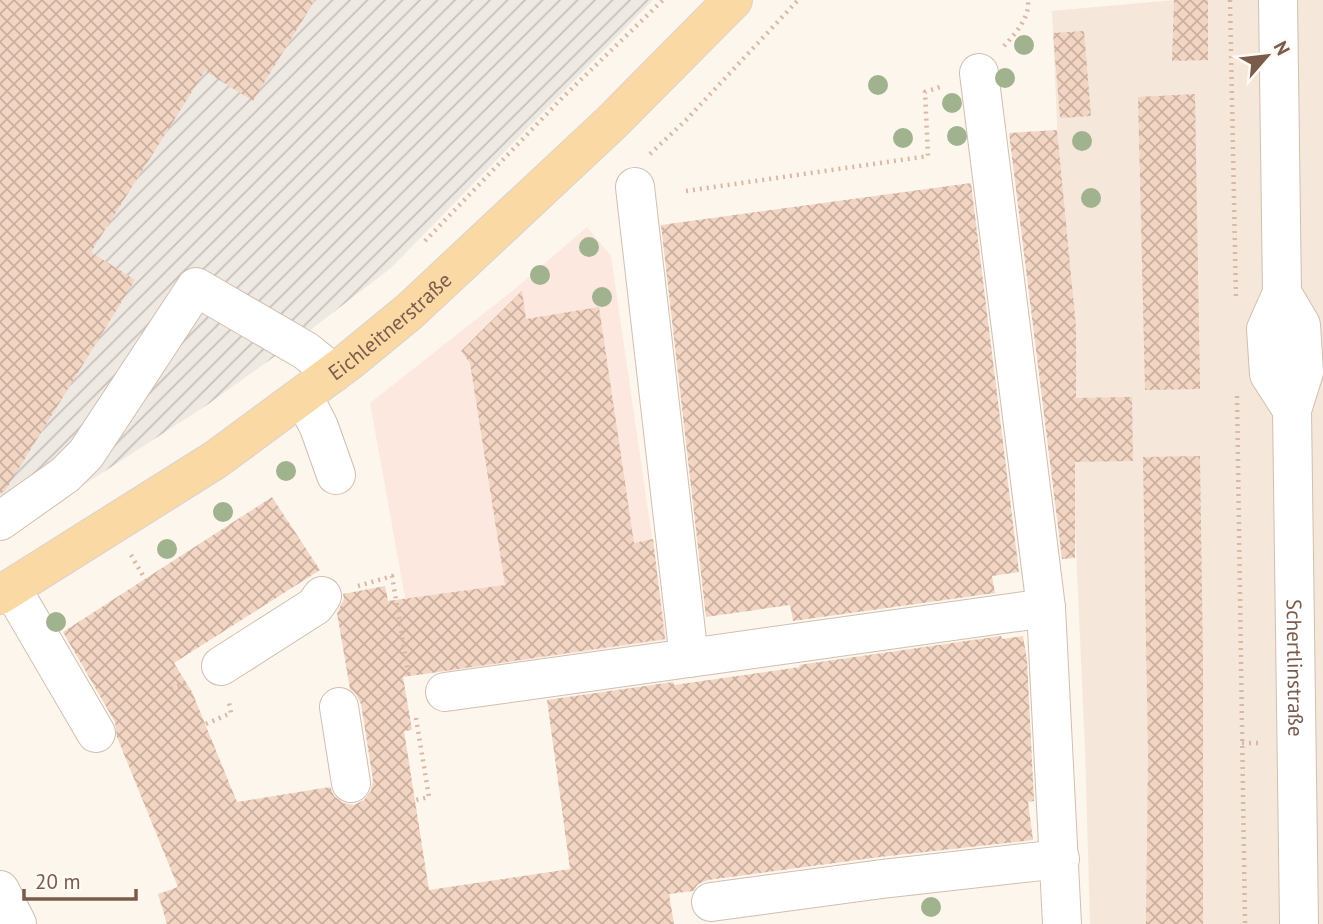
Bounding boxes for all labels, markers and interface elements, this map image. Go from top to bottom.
north arrow [1232,21,1302,91]
text: N [1268,37,1296,59]
street label: Eichleitnerstraße [322,266,457,386]
street label: Schertlinstraße [1281,599,1310,737]
scale bar [24,858,136,902]
text: 20 m [35,868,81,895]

